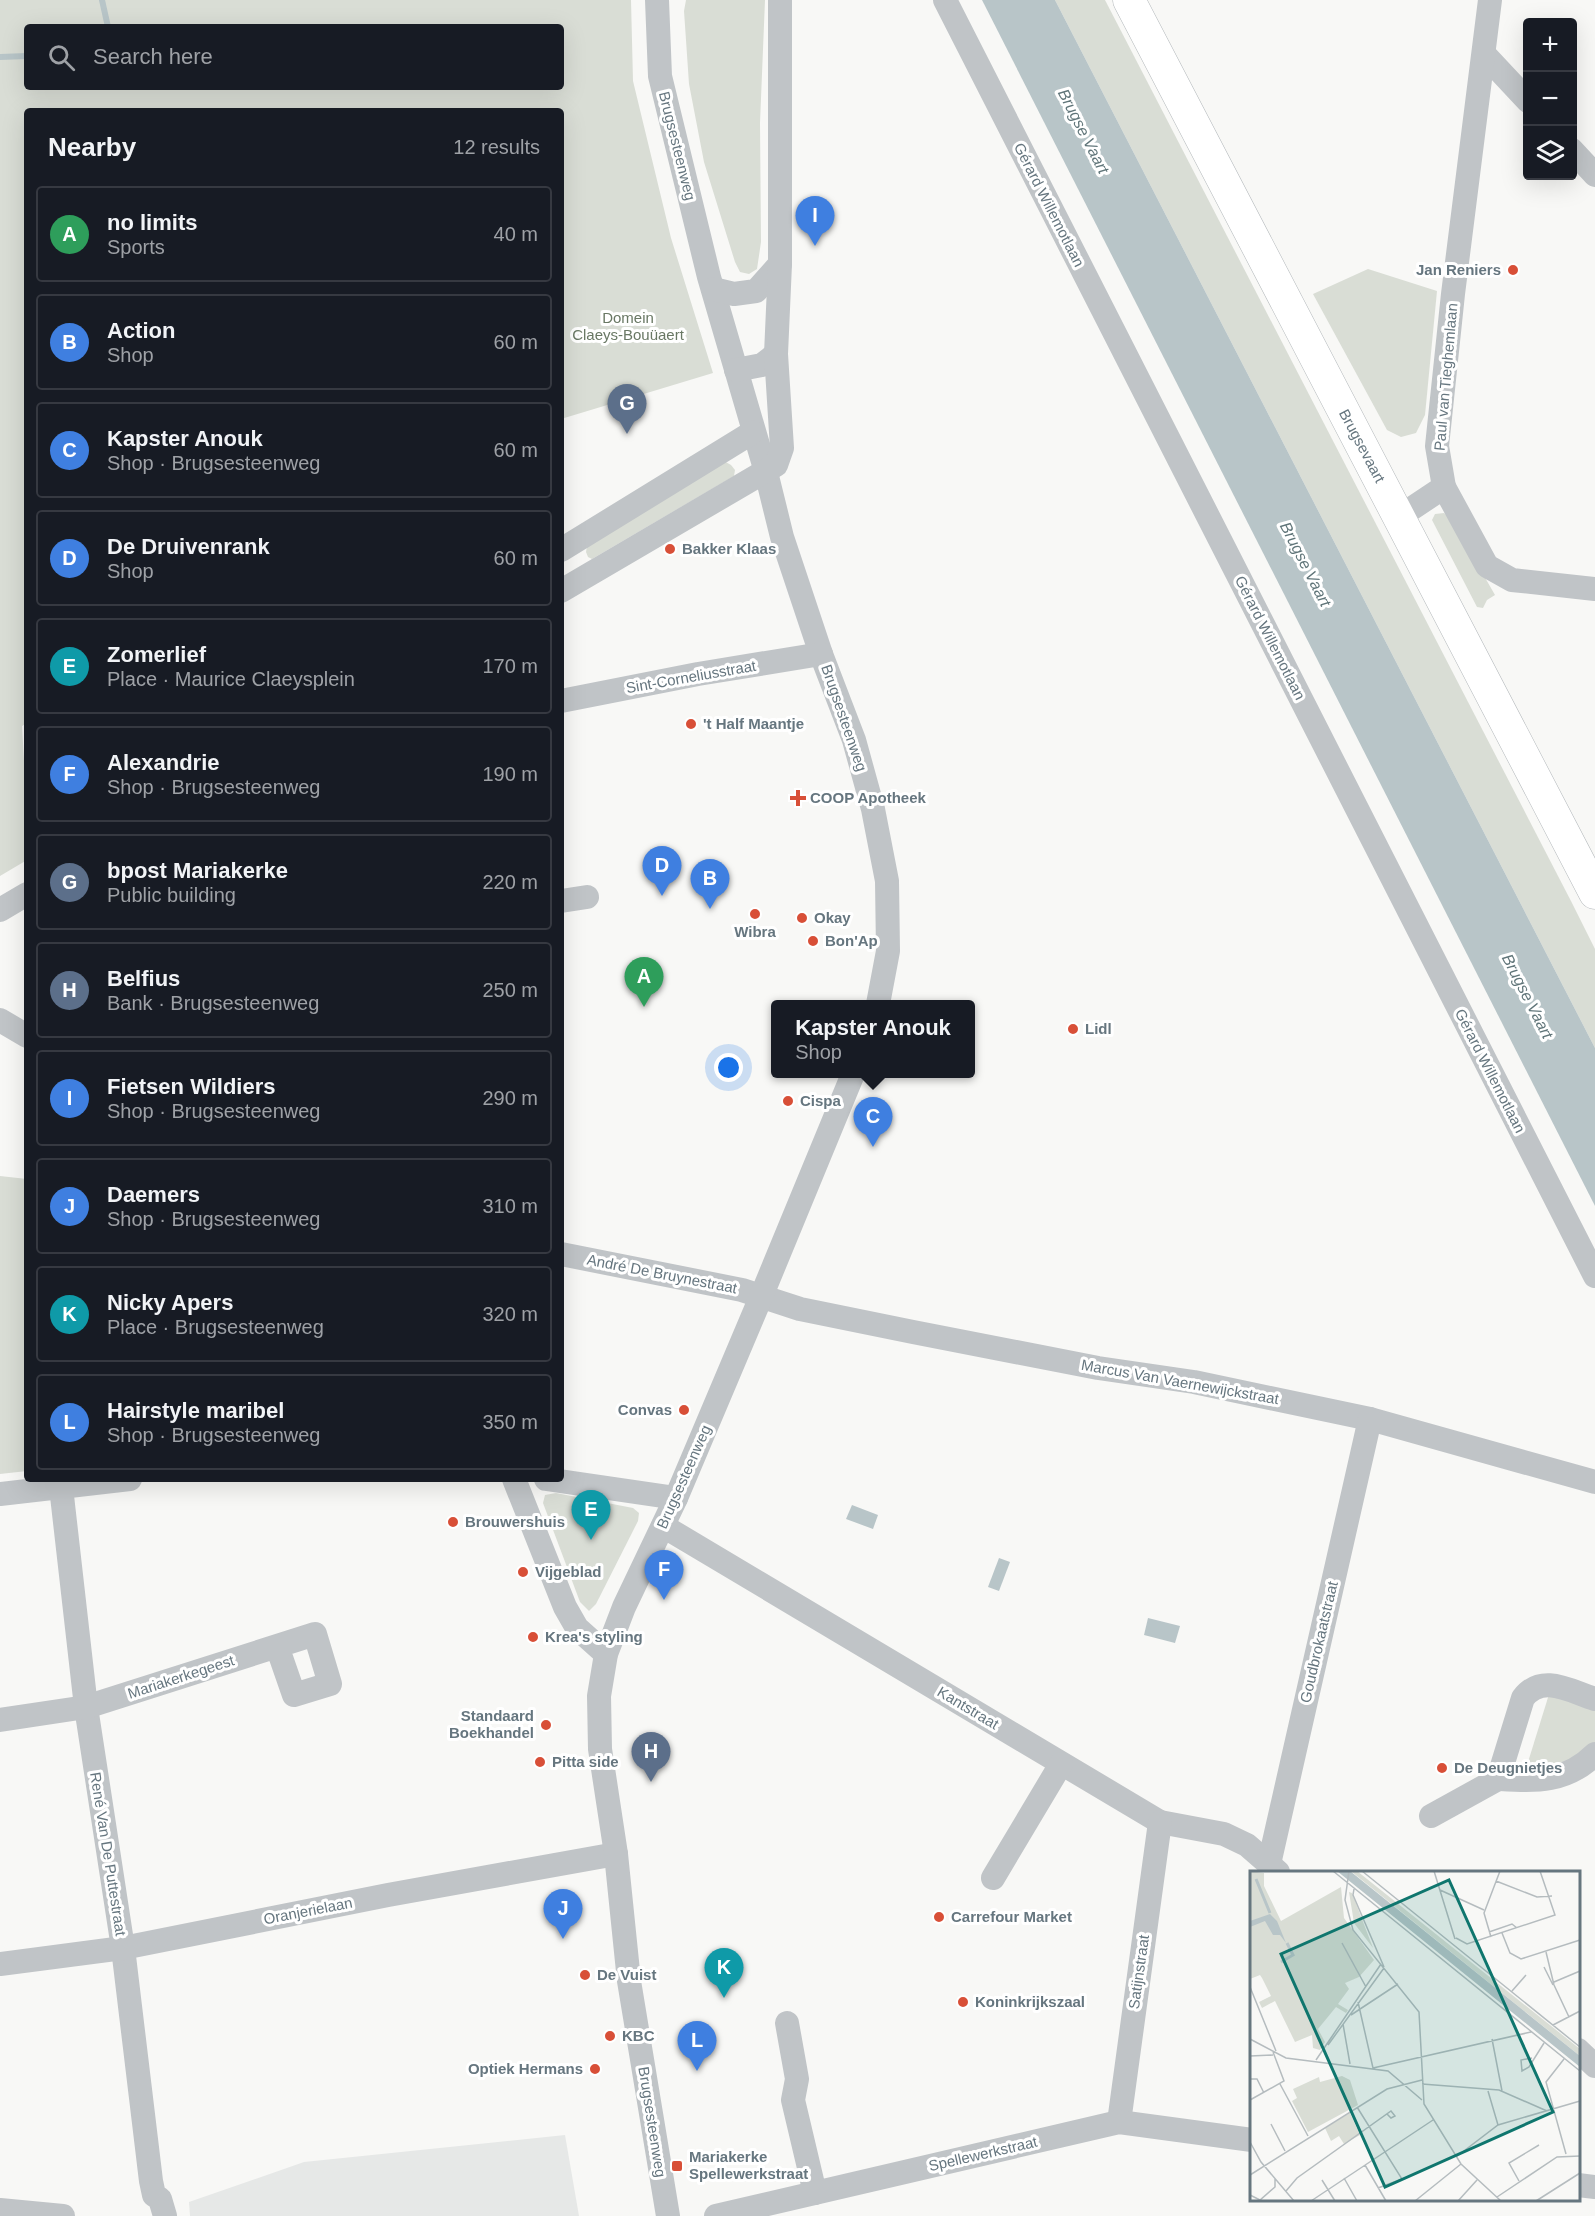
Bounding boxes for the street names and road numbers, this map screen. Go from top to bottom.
street label: Brugsesteenweg [656,90,699,202]
street label: Gérard Willemotlaan [1011,140,1088,270]
street label: Paul van Tieghemlaan [1431,302,1460,452]
street label: Brugsevaart [1336,406,1389,486]
street label: Gérard Willemotlaan [1232,573,1309,703]
street label: Sint-Corneliusstraat [625,657,758,696]
street label: Brugsesteenweg [818,662,871,773]
street label: Gérard Willemotlaan [1452,1006,1529,1136]
street label: André De Bruynestraat [586,1251,739,1297]
street label: Marcus Van Vaernewijckstraat [1080,1356,1281,1407]
street label: Brugsesteenweg [653,1422,714,1531]
street label: Goudbrokaatstraat [1296,1579,1341,1704]
street label: Mariakerkegeest [125,1651,237,1702]
street label: Kantstraat [935,1683,1003,1733]
street label: René Van De Puttestraat [87,1771,130,1938]
street label: Oranjerielaan [262,1894,354,1927]
street label: Satijnstraat [1125,1933,1152,2010]
street label: Brugsesteenweg [635,2065,670,2178]
street label: Spellewerkstraat [927,2133,1040,2174]

